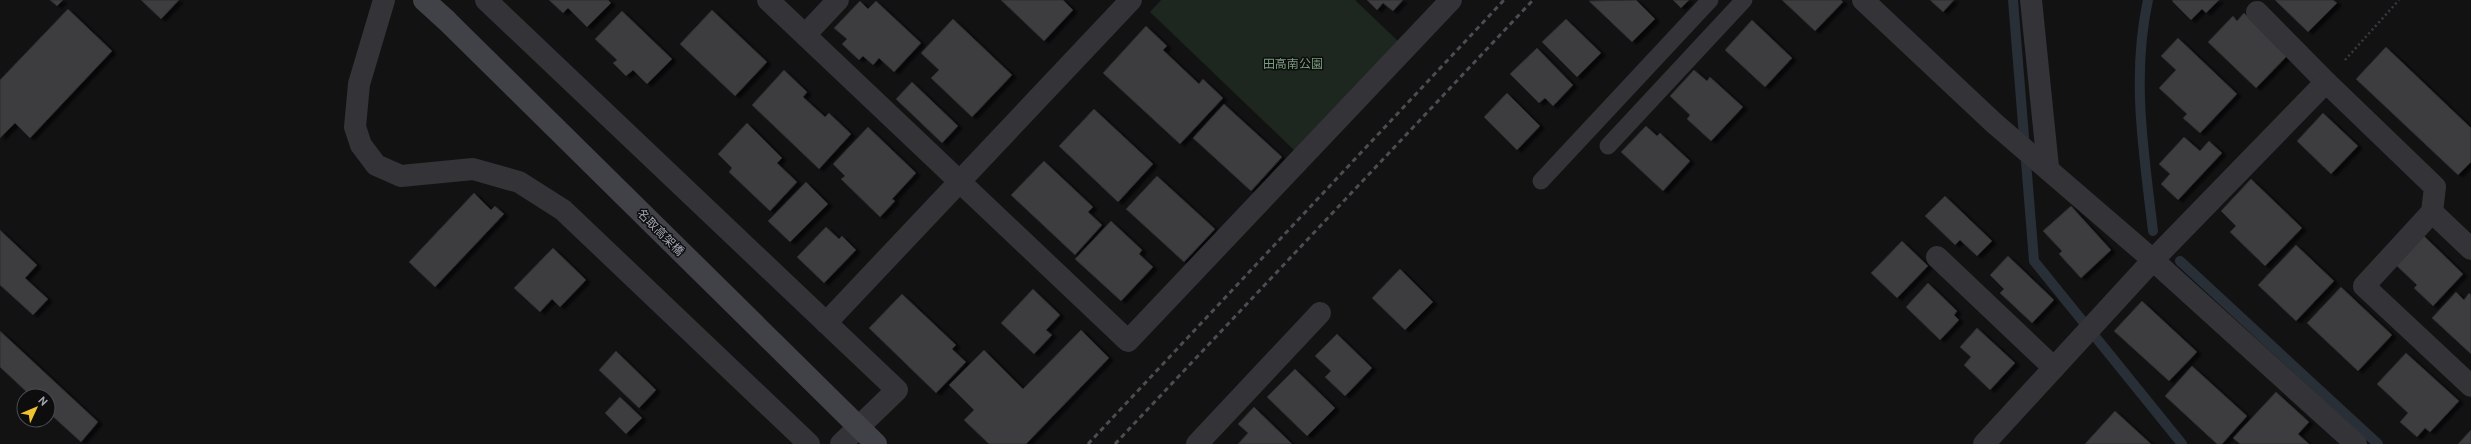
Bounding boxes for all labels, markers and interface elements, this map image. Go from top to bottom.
park label: 田高南公園 [1263,56,1323,71]
street label: 名取高架橋 [634,205,688,259]
north arrow [16,388,56,428]
text: N [35,393,51,409]

